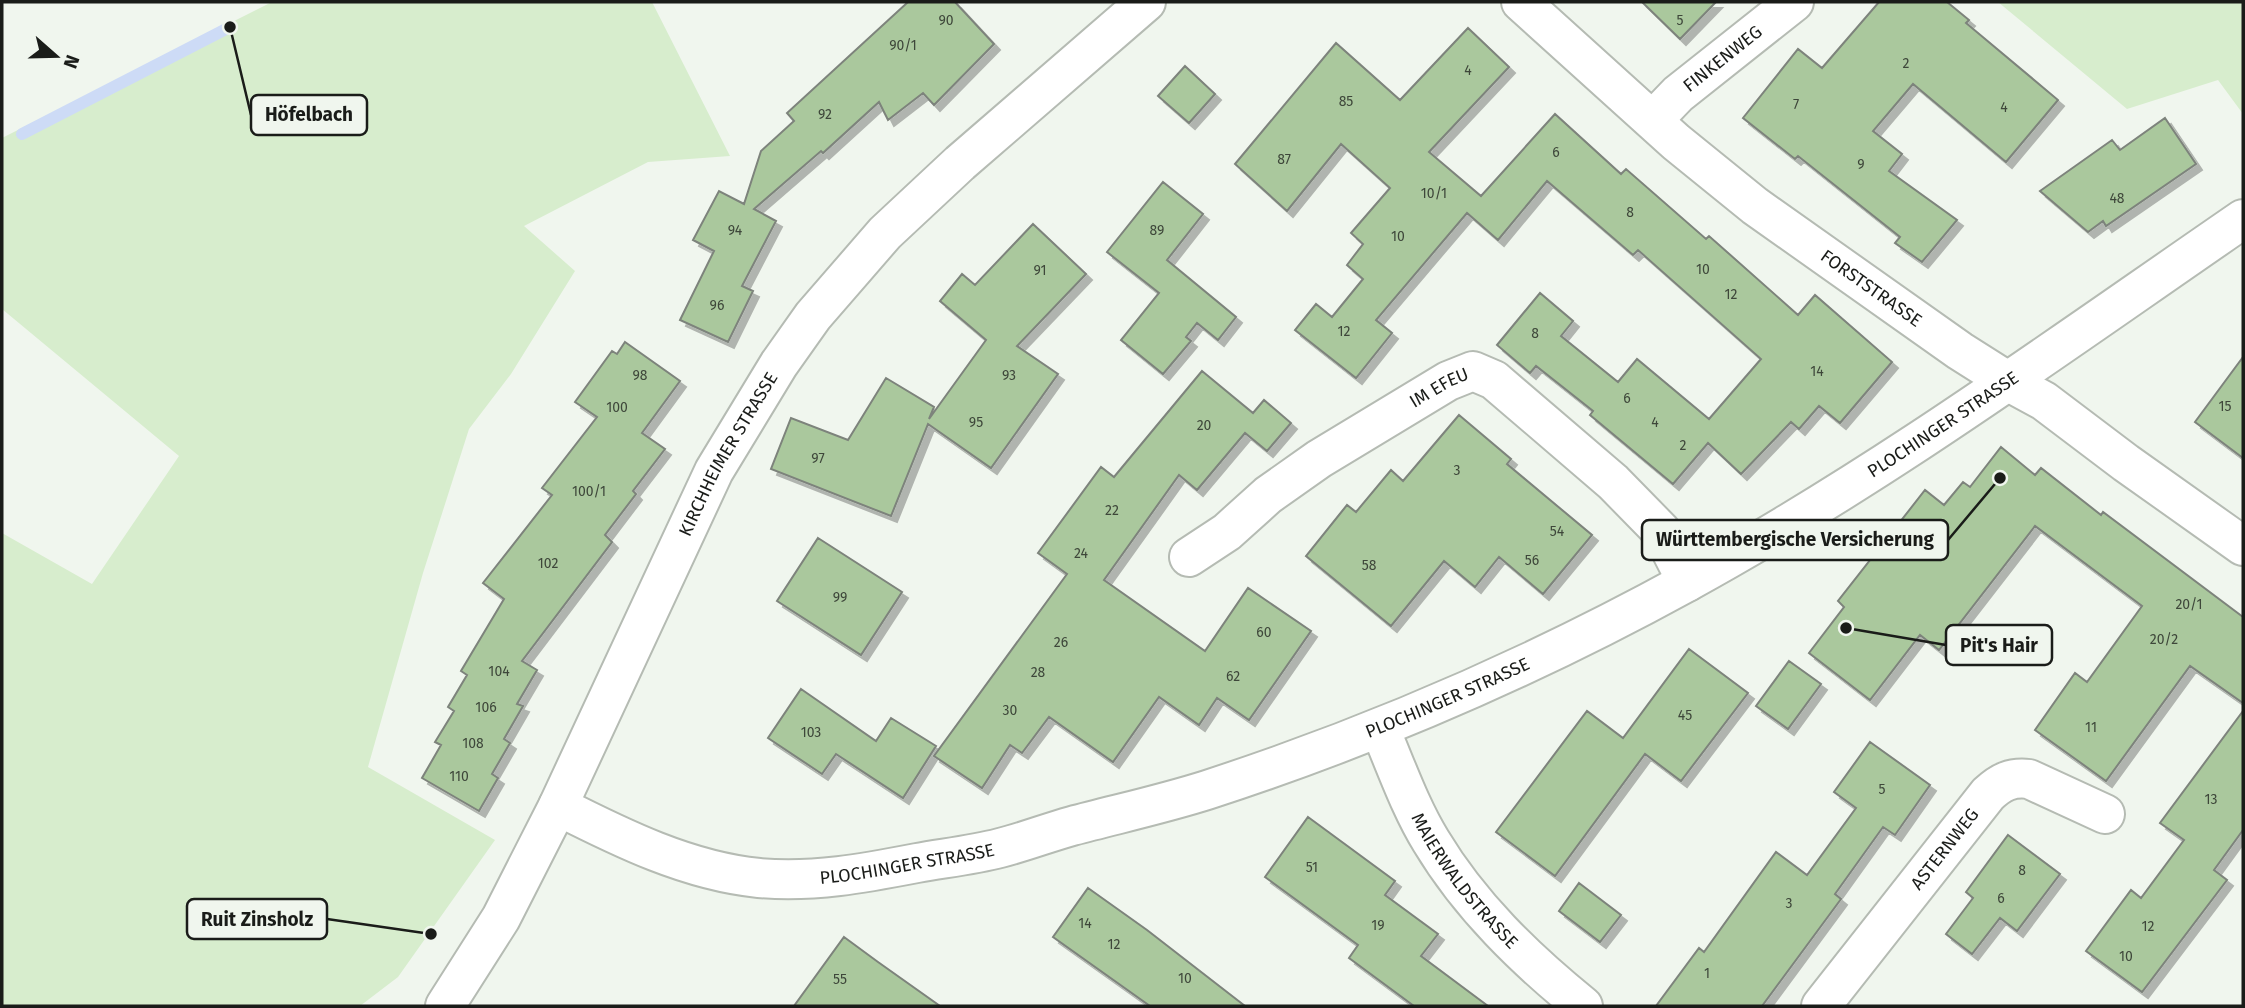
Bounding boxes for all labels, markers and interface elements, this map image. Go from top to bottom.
house number: 90 [938,12,954,29]
house number: 5 [1676,12,1684,29]
north arrow [21,21,91,91]
street label: FINKENWEG [1679,21,1767,97]
house number: 90/1 [889,37,917,54]
text: N [59,52,84,72]
house number: 2 [1903,55,1910,72]
house number: 4 [1464,62,1472,79]
house number: 85 [1339,93,1353,110]
callout: Höfelbach [251,95,367,135]
house number: 7 [1793,96,1799,113]
house number: 4 [2000,99,2008,116]
text: Höfelbach [265,103,353,126]
house number: 92 [818,106,832,123]
house number: 6 [1552,144,1560,161]
house number: 87 [1277,151,1291,168]
house number: 9 [1857,156,1865,173]
house number: 10/1 [1421,185,1447,202]
house number: 48 [2109,190,2125,207]
house number: 8 [1626,204,1634,221]
house number: 94 [728,222,743,239]
house number: 89 [1150,222,1164,239]
house number: 10 [1391,228,1405,245]
street label: FORSTSTRASSE [1816,245,1926,332]
house number: 10 [1696,261,1710,278]
house number: 91 [1033,262,1047,279]
house number: 12 [1725,286,1738,303]
house number: 96 [710,297,724,314]
house number: 12 [1338,323,1351,340]
house number: 8 [1531,325,1539,342]
street label: IM EFEU [1406,363,1472,413]
house number: 14 [1810,363,1824,380]
street label: PLOCHINGER STRASSE [1863,366,2023,483]
house number: 98 [632,367,648,384]
house number: 93 [1002,367,1016,384]
street label: KIRCHHEIMER STRASSE [674,368,782,540]
house number: 6 [1623,390,1631,407]
house number: 15 [2218,398,2232,415]
house number: 100 [606,399,628,416]
house number: 95 [969,414,983,431]
house number: 4 [1651,414,1659,431]
house number: 20 [1197,417,1212,434]
house number: 2 [1680,437,1687,454]
house number: 97 [811,450,825,467]
house number: 3 [1454,462,1461,479]
house number: 100/1 [572,483,606,500]
house number: 22 [1105,502,1119,519]
callout: Württembergische Versicherung [1642,520,1948,560]
house number: 54 [1550,523,1565,540]
text: Württembergische Versicherung [1656,528,1934,551]
house number: 24 [1074,545,1089,562]
house number: 56 [1525,552,1539,569]
house number: 102 [538,555,558,572]
house number: 58 [1362,557,1377,574]
house number: 99 [833,589,847,606]
house number: 20/1 [2175,596,2203,613]
house number: 60 [1256,624,1272,641]
callout: Pit's Hair [1946,625,2052,665]
house number: 20/2 [2150,631,2178,648]
house number: 26 [1054,634,1068,651]
text: Pit's Hair [1960,634,2038,657]
street label: PLOCHINGER STRASSE [1362,653,1533,743]
house number: 104 [488,663,510,680]
house number: 28 [1031,664,1046,681]
house number: 62 [1226,668,1240,685]
house number: 106 [475,699,497,716]
house number: 30 [1003,702,1018,719]
house number: 45 [1678,707,1692,724]
house number: 11 [2085,719,2097,736]
house number: 103 [801,724,821,741]
house number: 108 [462,735,484,752]
house number: 110 [449,768,469,785]
house number: 5 [1878,781,1886,798]
house number: 13 [2204,791,2218,808]
street label: ASTERNWEG [1906,804,1984,894]
street label: MAIERWALDSTRASSE [1406,809,1523,953]
street label: PLOCHINGER STRASSE [819,839,997,889]
house number: 51 [1306,859,1318,876]
house number: 8 [2018,862,2026,879]
house number: 6 [1997,890,2005,907]
house number: 3 [1786,895,1793,912]
callout: Ruit Zinsholz [187,899,327,939]
text: Ruit Zinsholz [201,908,313,931]
house number: 14 [1078,915,1092,932]
house number: 19 [1371,917,1385,934]
house number: 12 [2142,918,2155,935]
house number: 12 [1108,936,1121,953]
house number: 10 [2119,948,2133,965]
house number: 1 [1704,965,1710,982]
house number: 10 [1178,970,1192,987]
house number: 55 [833,971,847,988]

